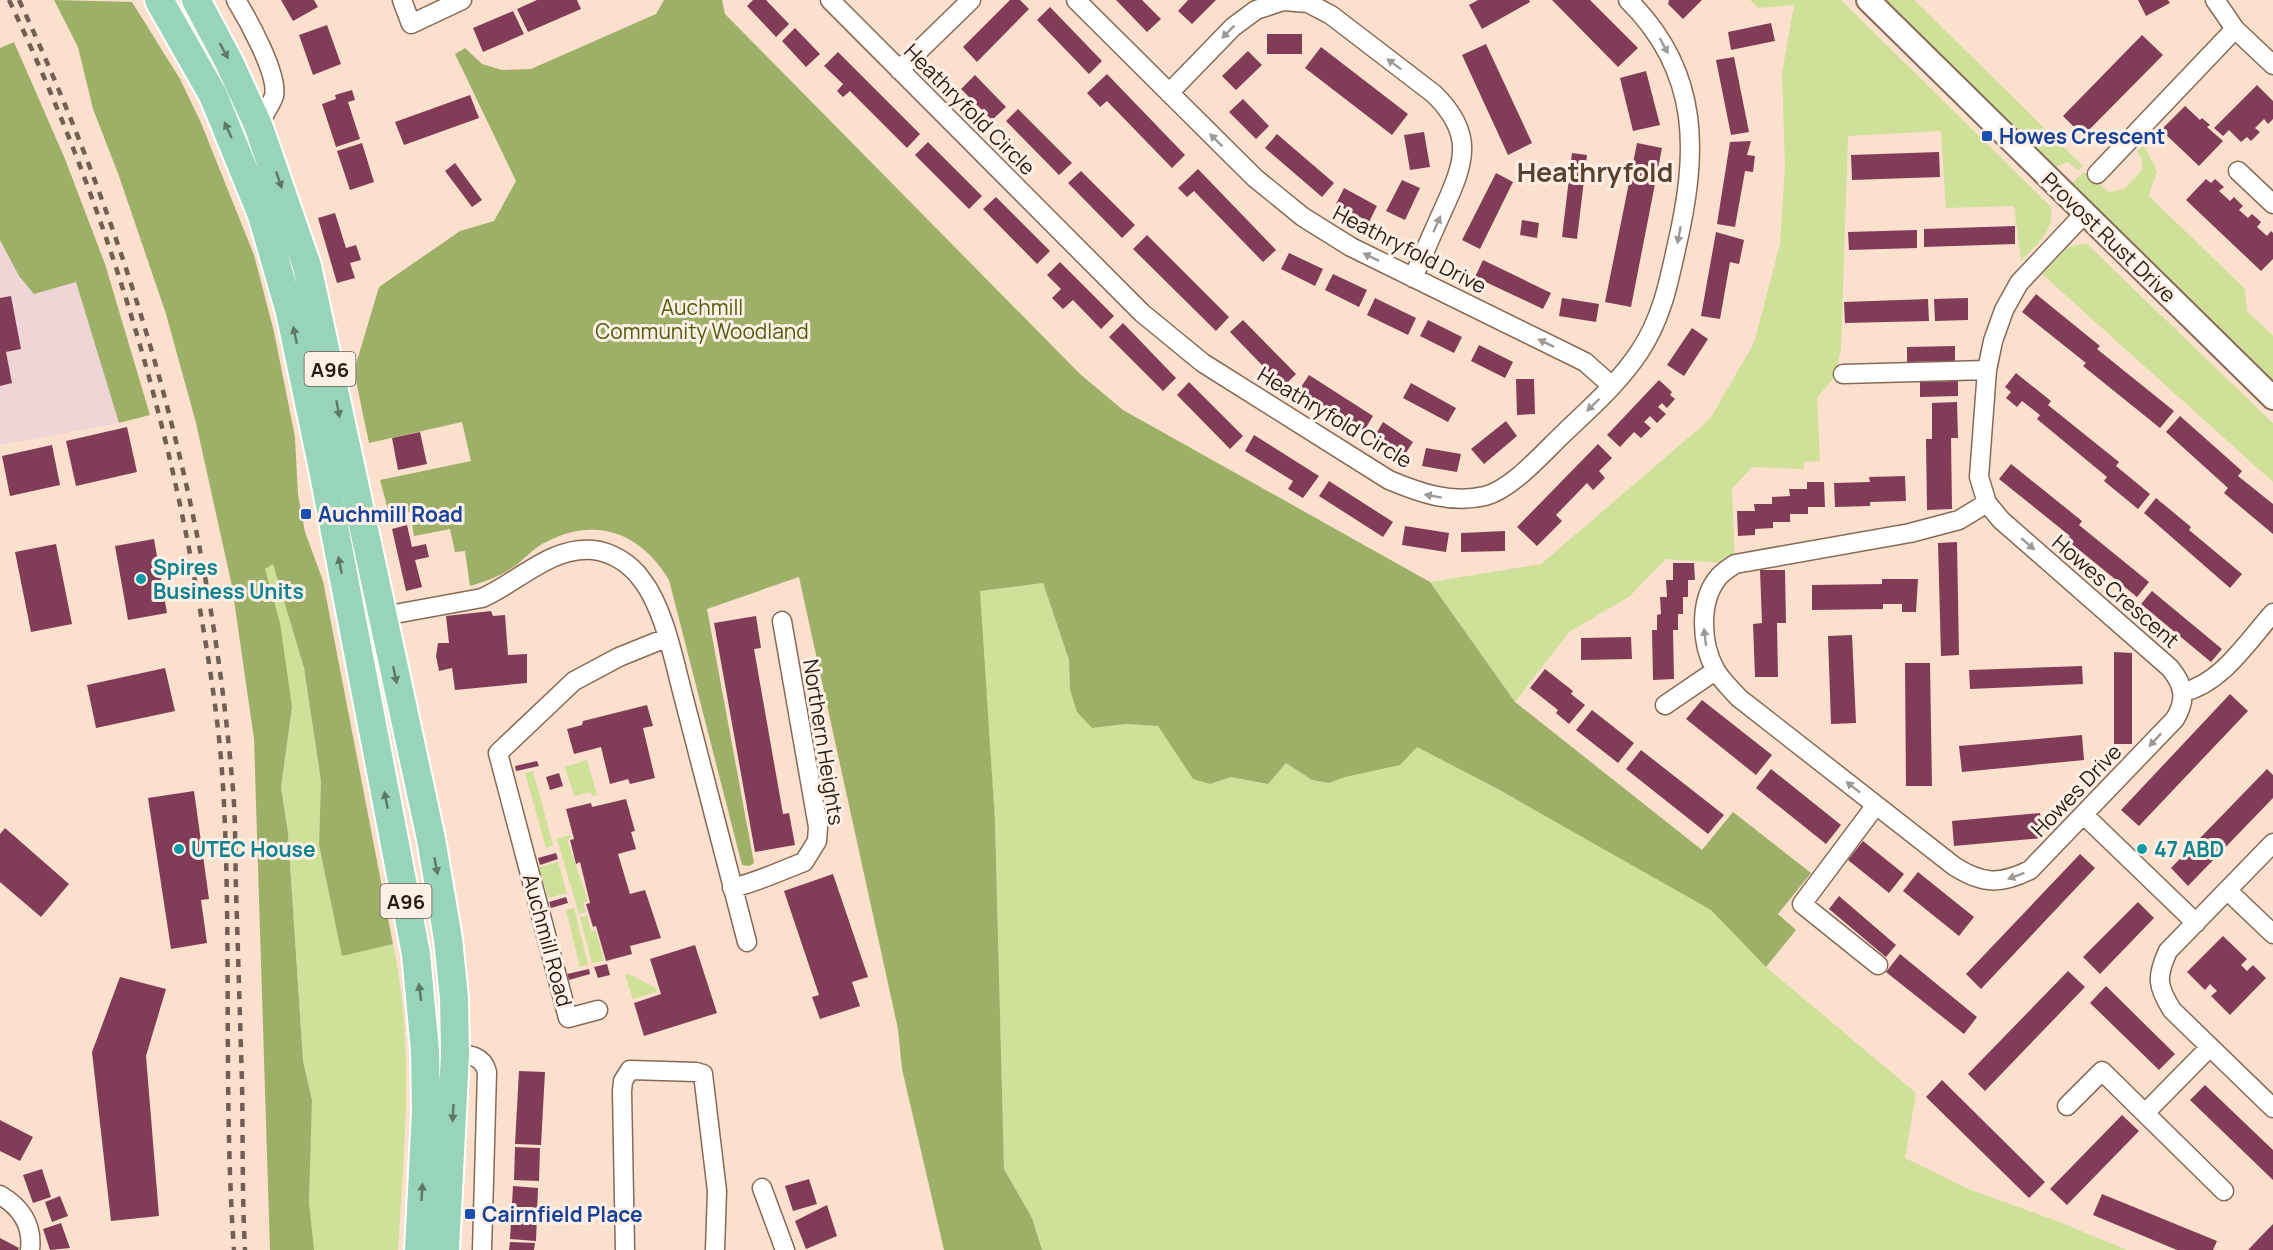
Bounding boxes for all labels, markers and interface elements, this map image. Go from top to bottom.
one-way arrow [1222,25,1236,39]
street label: Heathryfold Circle [898,37,1042,181]
one-way arrow [1659,38,1669,55]
one-way arrow [219,43,229,60]
one-way arrow [1386,58,1402,70]
one-way arrow [224,121,233,138]
place label: Howes Crescent [1999,122,2165,150]
marker: Howes Crescent [1980,129,1994,143]
one-way arrow [1210,134,1224,148]
district label: Heathryfold [1517,153,1673,190]
street label: Provost Rust Drive [2036,166,2182,308]
one-way arrow [274,171,284,189]
street label: Heathryfold Drive [1329,198,1491,300]
one-way arrow [1432,215,1442,233]
one-way arrow [1674,226,1683,245]
one-way arrow [1362,253,1380,263]
park label: Auchmill Community Woodland [595,293,809,345]
one-way arrow [290,325,299,344]
one-way arrow [1538,338,1555,347]
road number: A96 [304,352,356,386]
street label: Heathryfold Circle [1253,360,1417,474]
one-way arrow [1586,397,1600,411]
one-way arrow [334,399,343,418]
one-way arrow [1423,491,1442,500]
place label: Auchmill Road [318,500,463,528]
marker: Auchmill Road [299,507,313,521]
street label: Howes Crescent [2047,528,2185,654]
one-way arrow [2020,537,2035,550]
place label: Spires Business Units [153,553,304,605]
one-way arrow [335,555,344,574]
marker: Spires Business Units [134,572,148,586]
one-way arrow [1701,628,1710,647]
street label: Northern Heights [797,657,851,827]
one-way arrow [391,666,400,685]
one-way arrow [2148,733,2162,747]
street label: Howes Drive [2025,738,2127,842]
one-way arrow [1846,781,1861,793]
one-way arrow [381,791,390,810]
place label: UTEC House [191,835,316,863]
place label: 47 ABD [2154,835,2224,863]
marker: UTEC House [172,842,186,856]
marker: 47 ABD [2135,842,2149,856]
one-way arrow [432,856,441,875]
street label: Auchmill Road [517,871,579,1009]
one-way arrow [2007,871,2025,881]
road number: A96 [380,884,432,918]
one-way arrow [415,983,425,1002]
one-way arrow [448,1103,457,1122]
one-way arrow [417,1182,427,1201]
place label: Cairnfield Place [482,1200,643,1228]
marker: Cairnfield Place [463,1207,477,1221]

